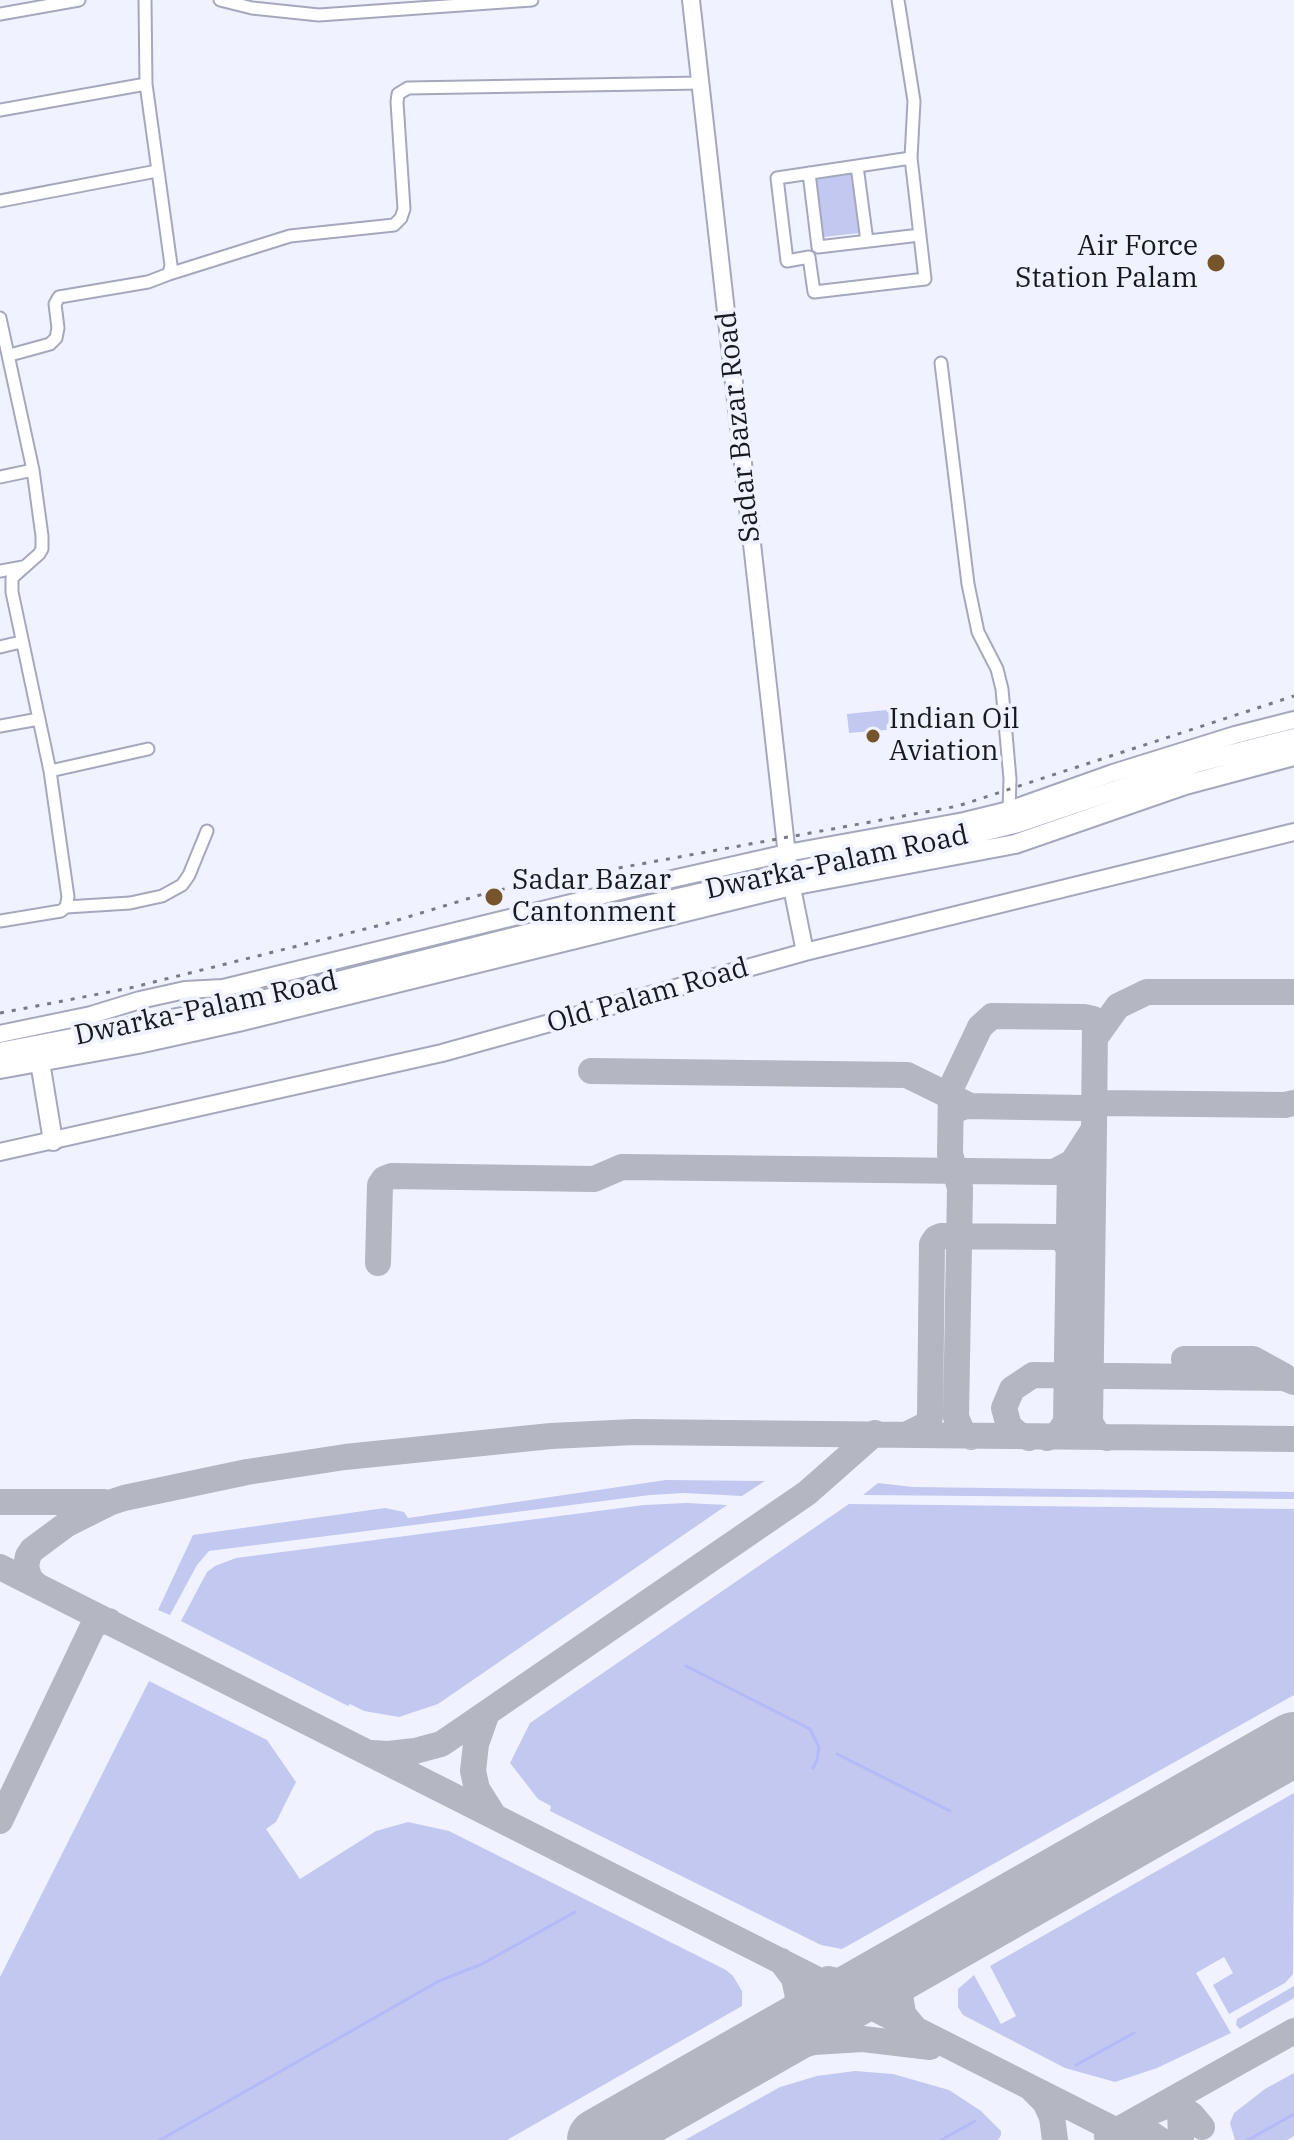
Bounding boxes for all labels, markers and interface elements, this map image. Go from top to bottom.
place label: Air Force Station Palam [1015,230,1198,296]
marker: Air Force Station Palam [1205,252,1227,274]
street label: Sadar Bazar Road [710,310,768,544]
place label: Indian Oil Aviation [889,703,1019,769]
marker: Indian Oil Aviation [864,727,882,745]
street label: Dwarka-Palam Road [703,819,971,907]
place label: Sadar Bazar Cantonment [512,864,676,930]
marker: Sadar Bazar Cantonment [483,886,505,908]
street label: Old Palam Road [543,951,753,1041]
street label: Dwarka-Palam Road [72,965,340,1053]

